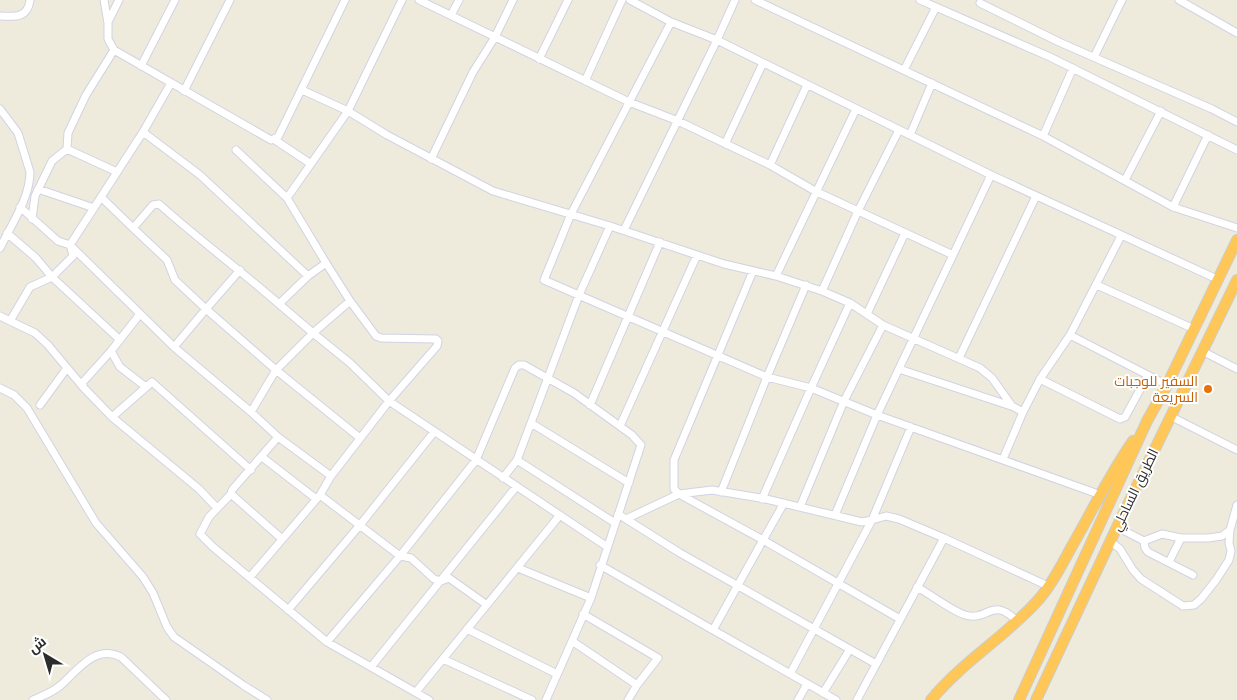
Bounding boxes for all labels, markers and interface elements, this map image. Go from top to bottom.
place label: السفير للوجبات السريعة [1114,372,1198,407]
marker: السفير للوجبات السريعة [1202,383,1214,395]
street label: الطريق الساحلي [1107,446,1165,535]
north arrow [20,630,70,680]
text: ش [24,632,50,658]

